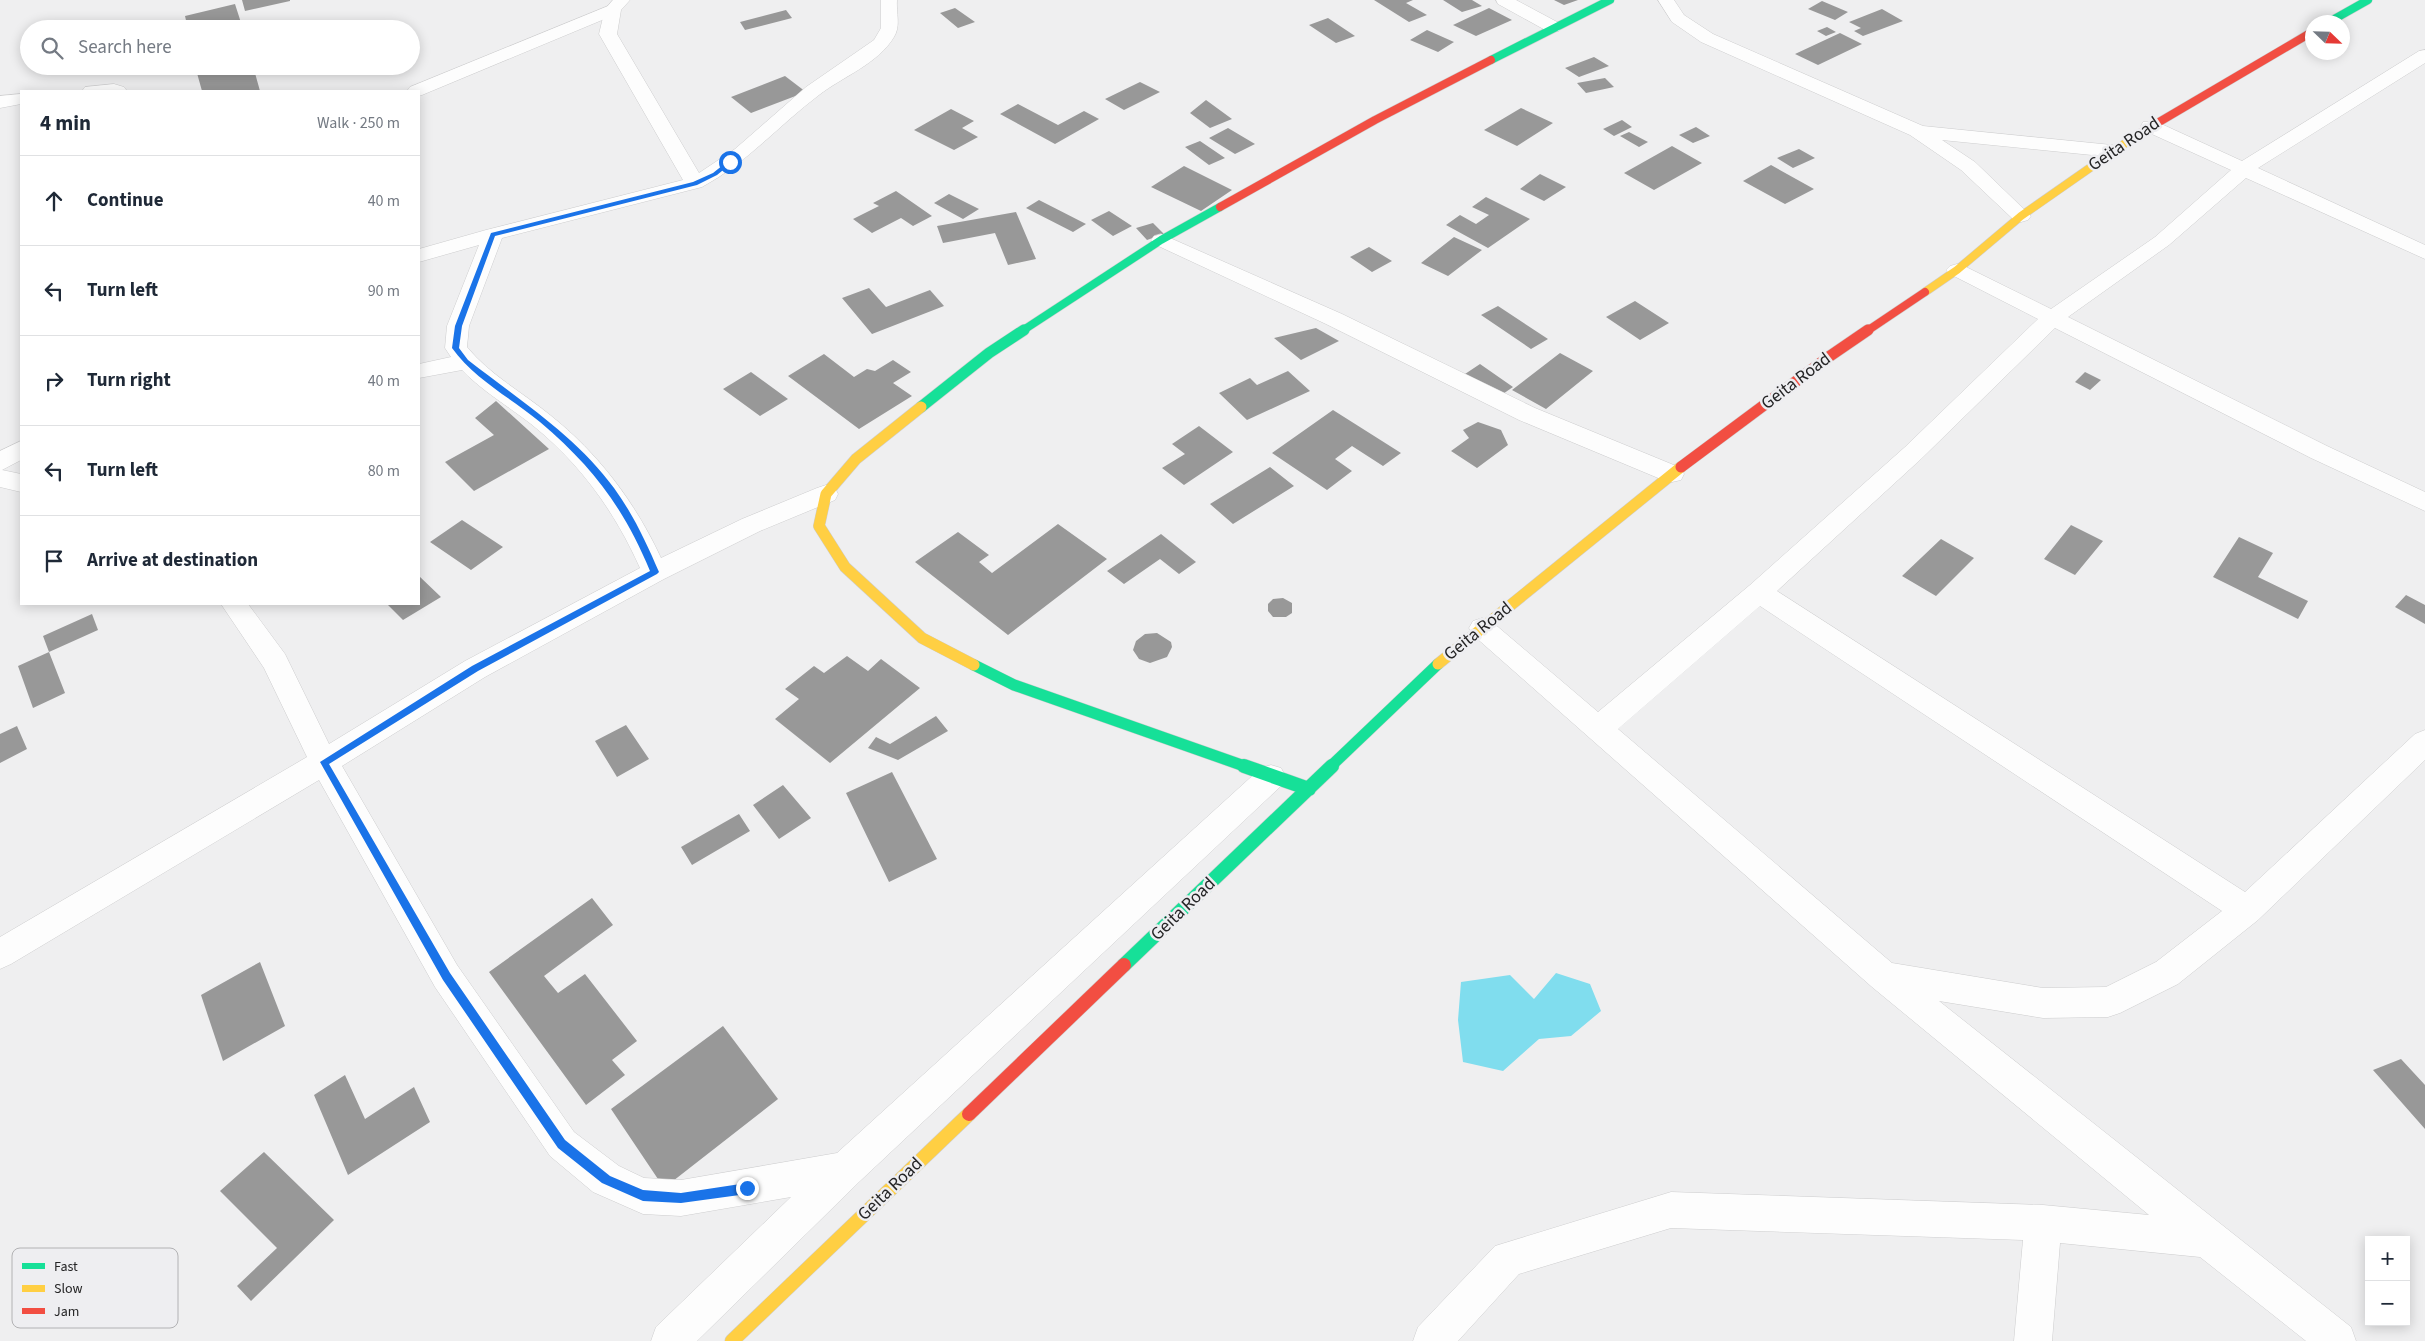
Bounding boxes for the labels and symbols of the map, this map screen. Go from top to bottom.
north arrow [2305,15,2350,60]
street label: Geita Road [2083,111,2165,177]
route start [719,151,742,174]
street label: Geita Road [1756,347,1836,415]
street label: Geita Road [1438,596,1518,666]
street label: Geita Road [1145,872,1221,946]
street label: Geita Road [852,1152,928,1226]
route end [736,1177,759,1200]
legend [12,1248,178,1328]
text: Fast [54,1257,78,1277]
text: Slow [54,1279,83,1299]
text: Jam [54,1302,79,1322]

